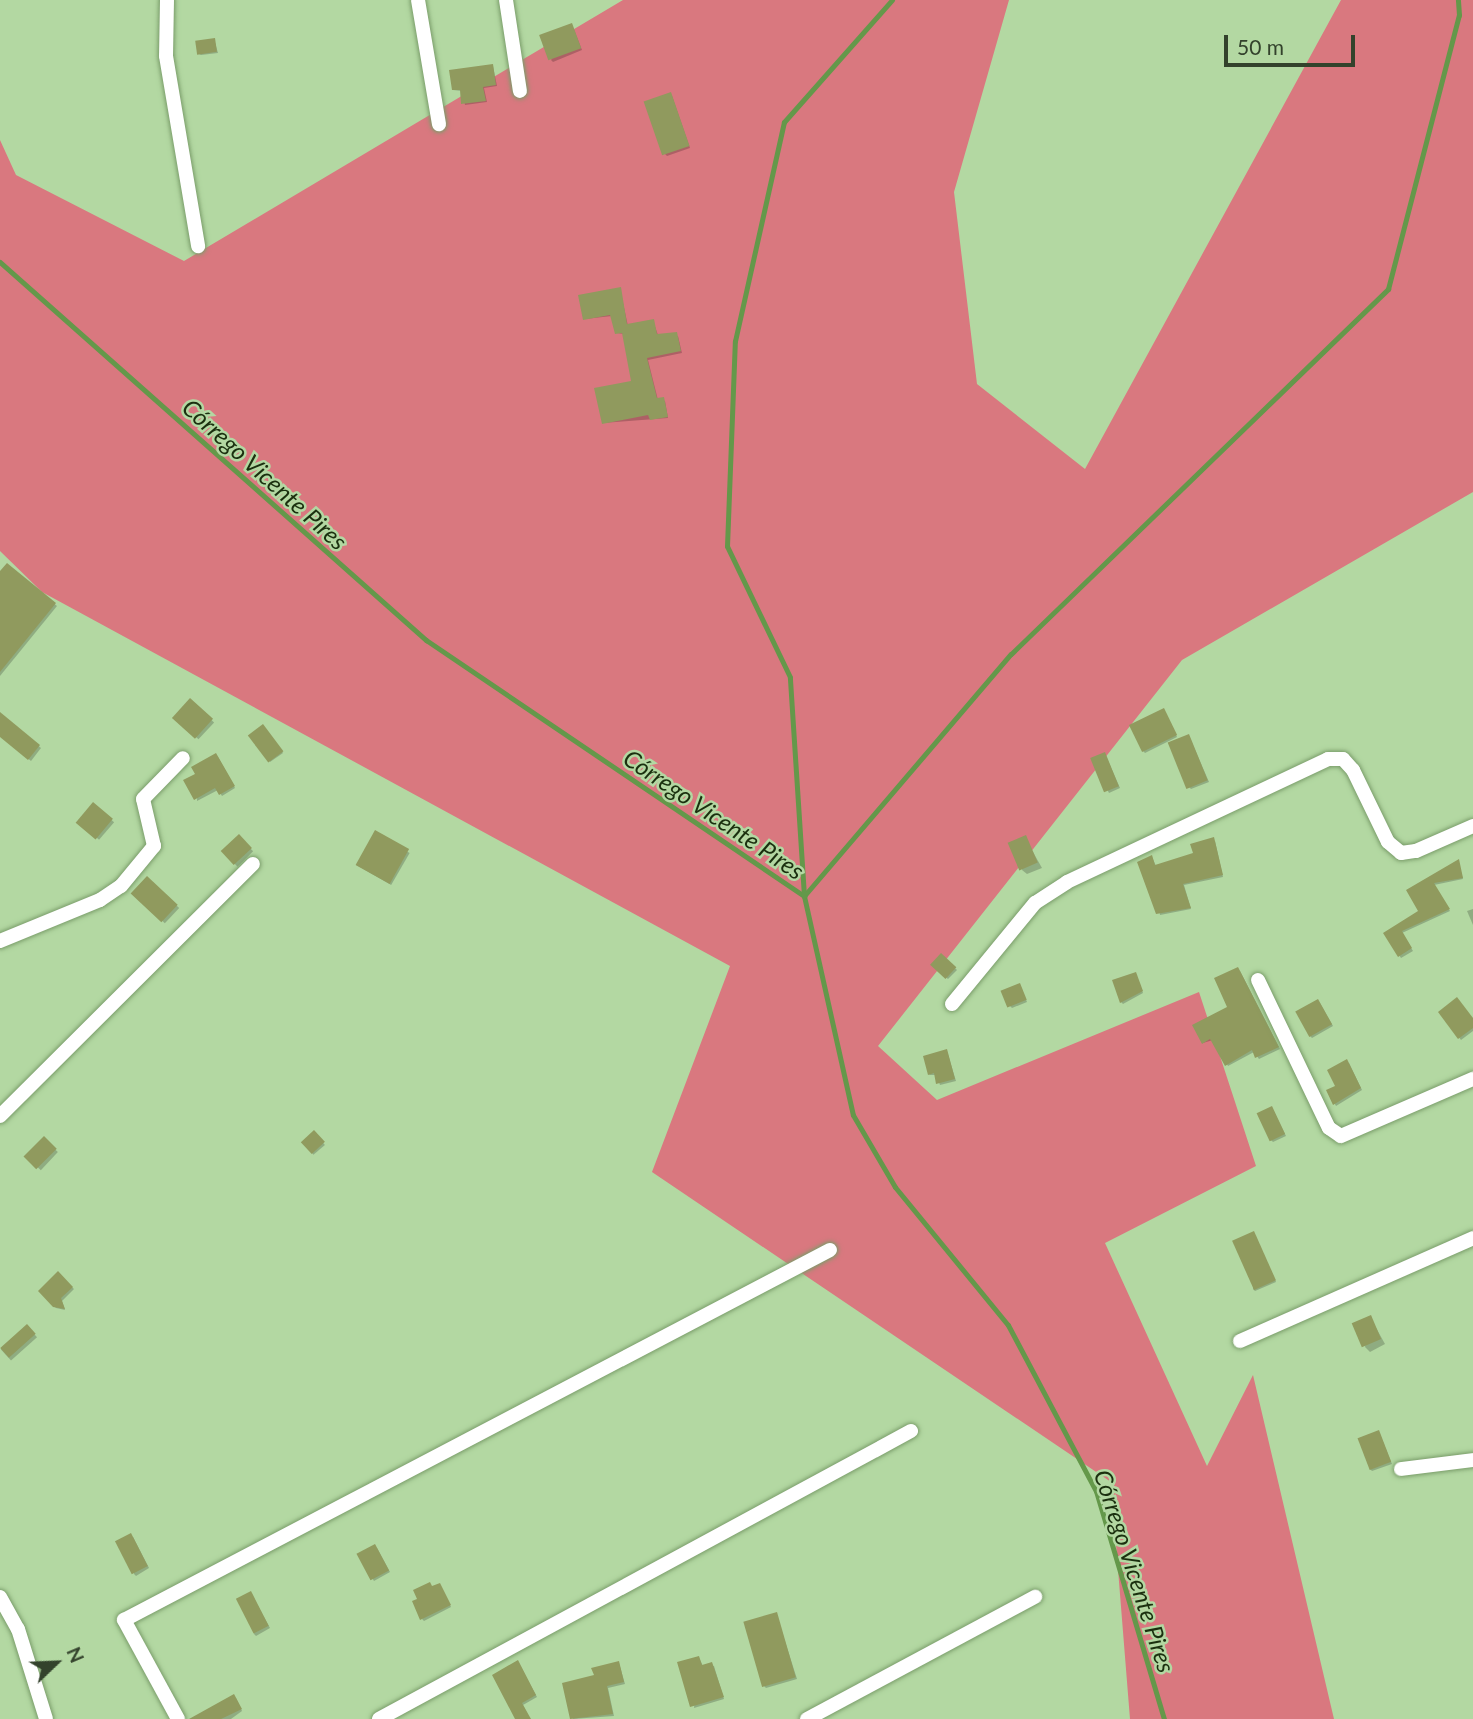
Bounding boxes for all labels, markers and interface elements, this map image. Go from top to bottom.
scale bar [1228,21,1359,65]
text: 50 m [1237,34,1284,59]
water label: Córrego Vicente Pires [176,392,354,556]
water label: Córrego Vicente Pires [618,743,810,885]
water label: Córrego Vicente Pires [1088,1466,1182,1676]
north arrow [21,1628,91,1698]
text: N [62,1643,89,1666]

